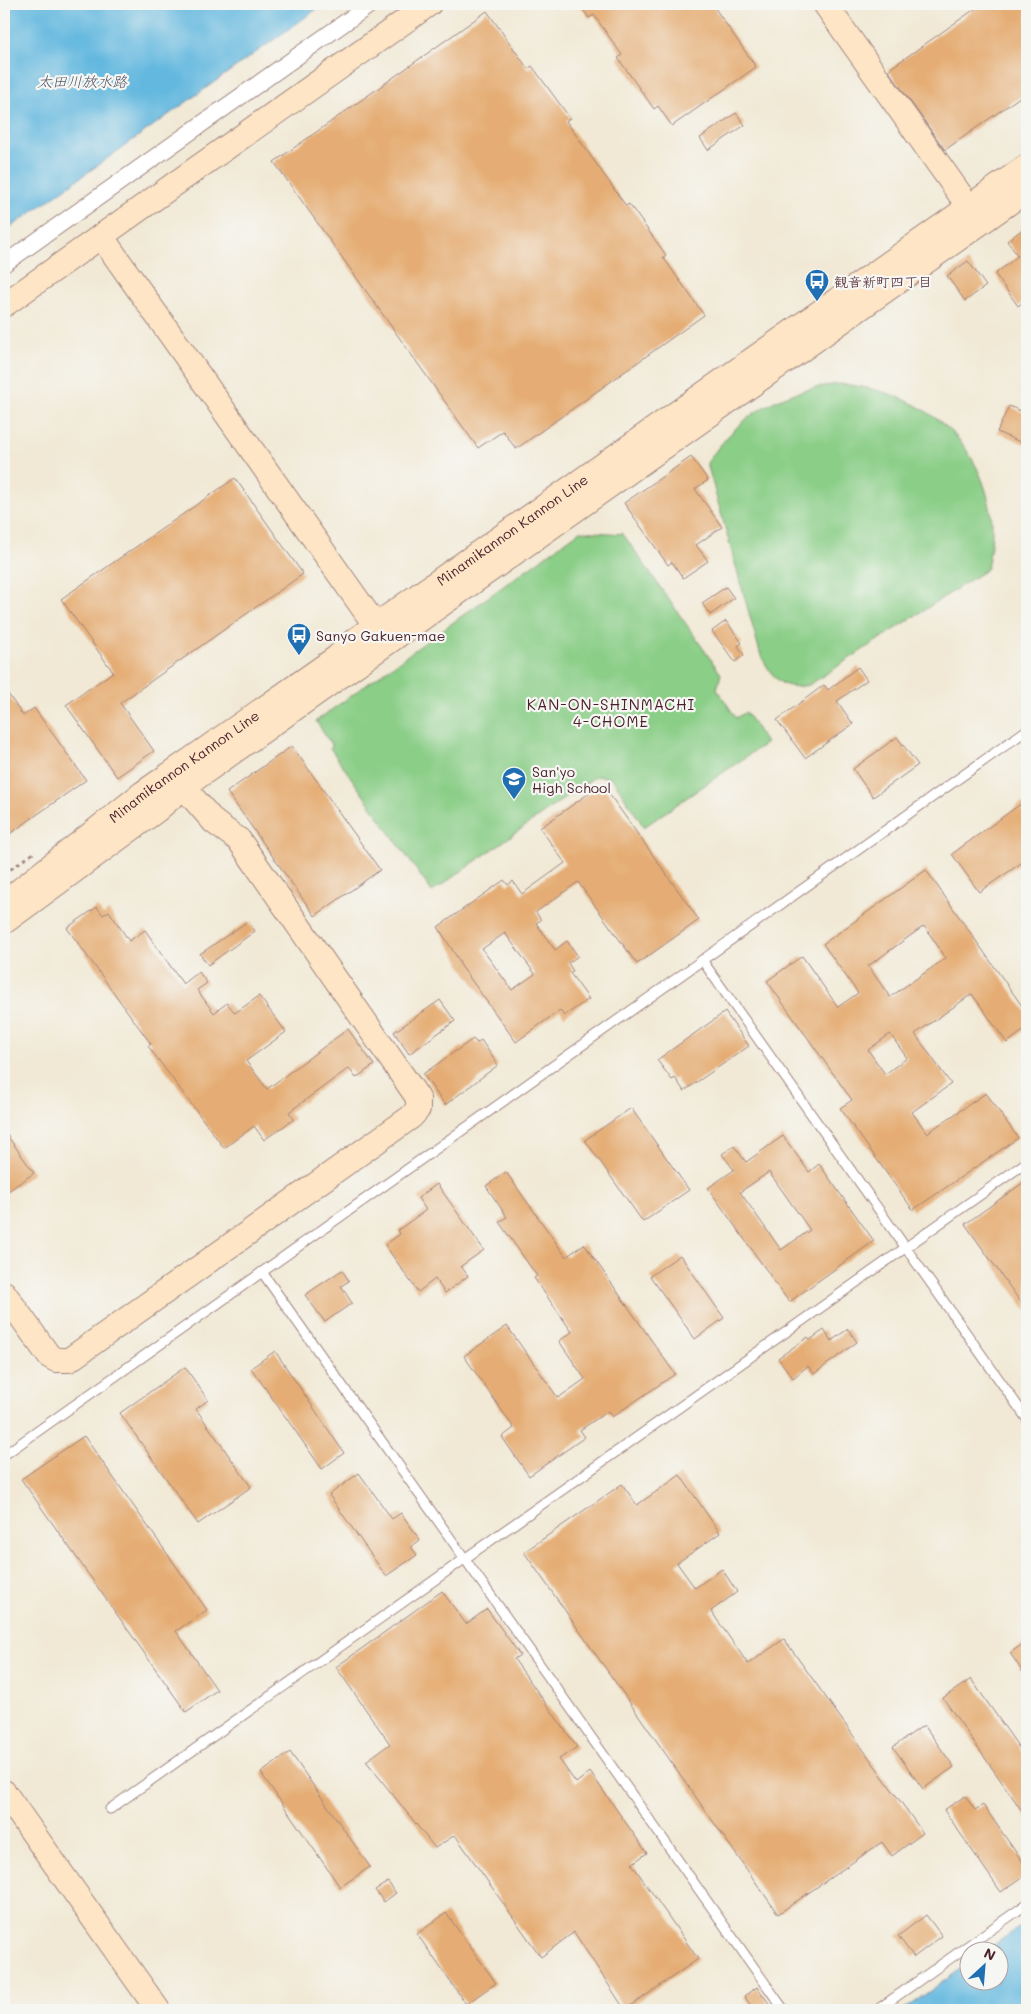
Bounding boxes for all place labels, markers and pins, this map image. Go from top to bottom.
bus stop icon: 観音新町四丁目 [804,268,830,302]
place label: 観音新町四丁目 [834,272,932,291]
bus stop icon: Sanyo Gakuen-mae [286,622,312,656]
place label: Sanyo Gakuen-mae [316,626,446,645]
place label: San'yo High School [532,762,611,797]
school or university icon: San'yo High School [501,766,527,800]

